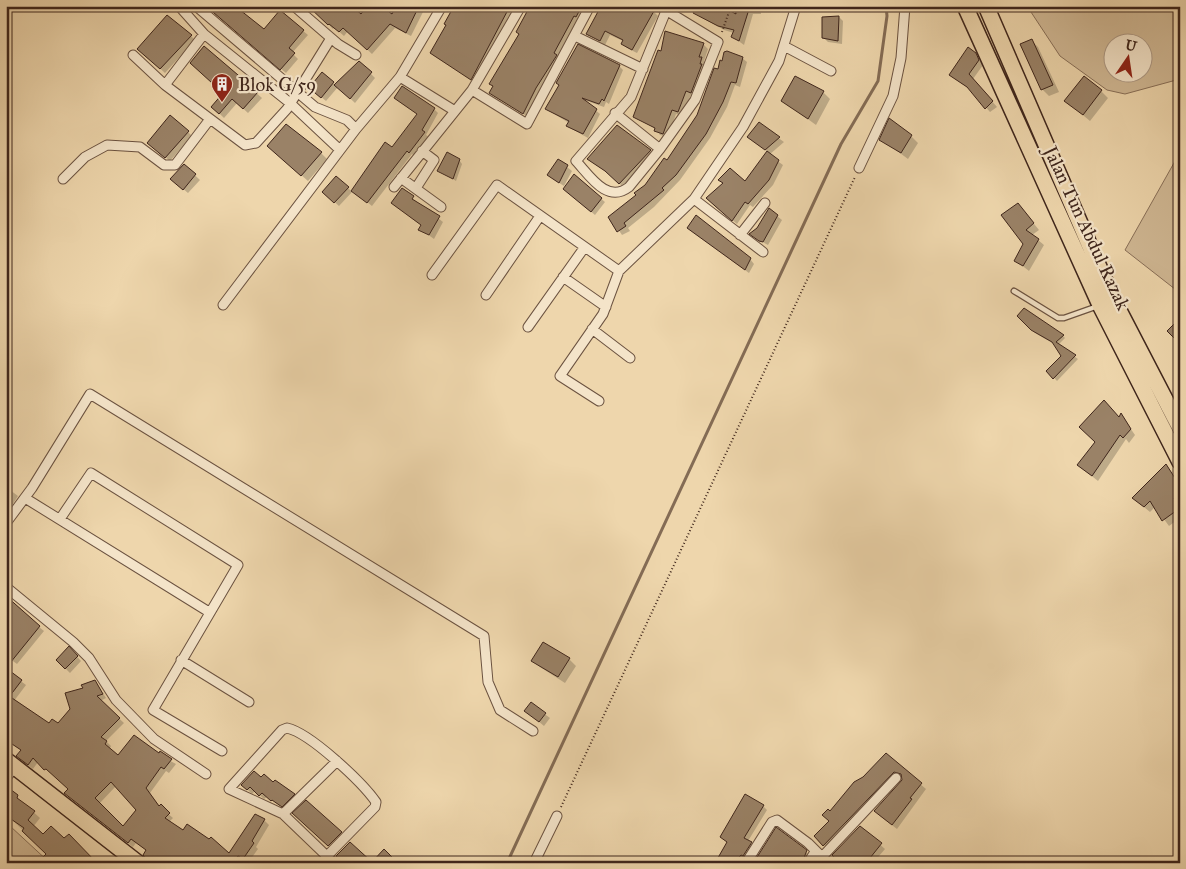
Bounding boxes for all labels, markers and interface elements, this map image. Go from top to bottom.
north arrow [1104,32,1154,82]
text: U [1124,36,1139,56]
building icon: Blok G/59 [210,72,234,103]
place label: Blok G/59 [238,73,316,96]
street label: Jalan Tun Abdul Razak [1037,141,1135,314]

